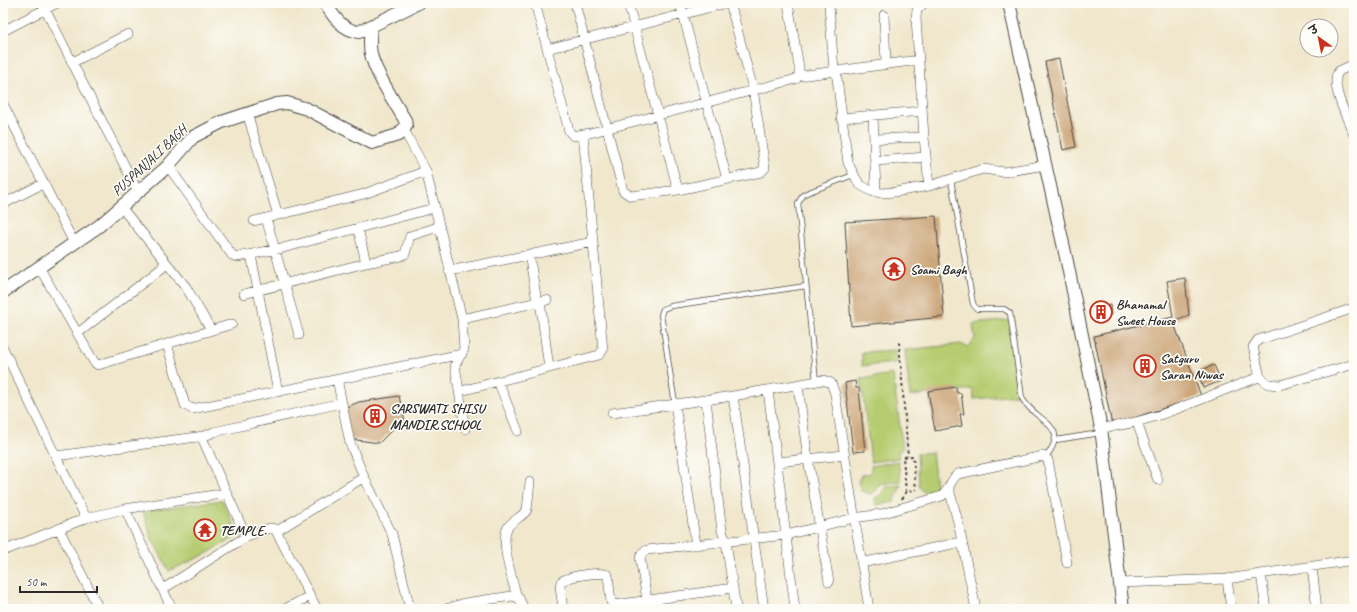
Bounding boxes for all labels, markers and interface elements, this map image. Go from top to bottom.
north arrow [1299,18,1339,58]
text: उ [1306,21,1322,38]
street label: PUSPANJALI BAGH [108,120,192,199]
temple icon: Soami Bagh [881,256,907,282]
place label: Soami Bagh [910,261,967,278]
place label: Bhanamal Sweet House [1116,296,1176,329]
building icon: Bhanamal Sweet House [1088,299,1114,325]
place label: Satguru Saran Niwas [1160,350,1225,383]
building icon: Satguru Saran Niwas [1132,353,1158,379]
place label: SARSWATI SHISU MANDIR,SCHOOL [390,400,487,433]
building icon: SARSWATI SHISU MANDIR,SCHOOL [362,403,388,429]
temple icon: TEMPLE. [192,517,218,543]
place label: TEMPLE. [220,522,267,539]
scale bar [20,568,97,594]
text: 50 m [26,574,48,590]

